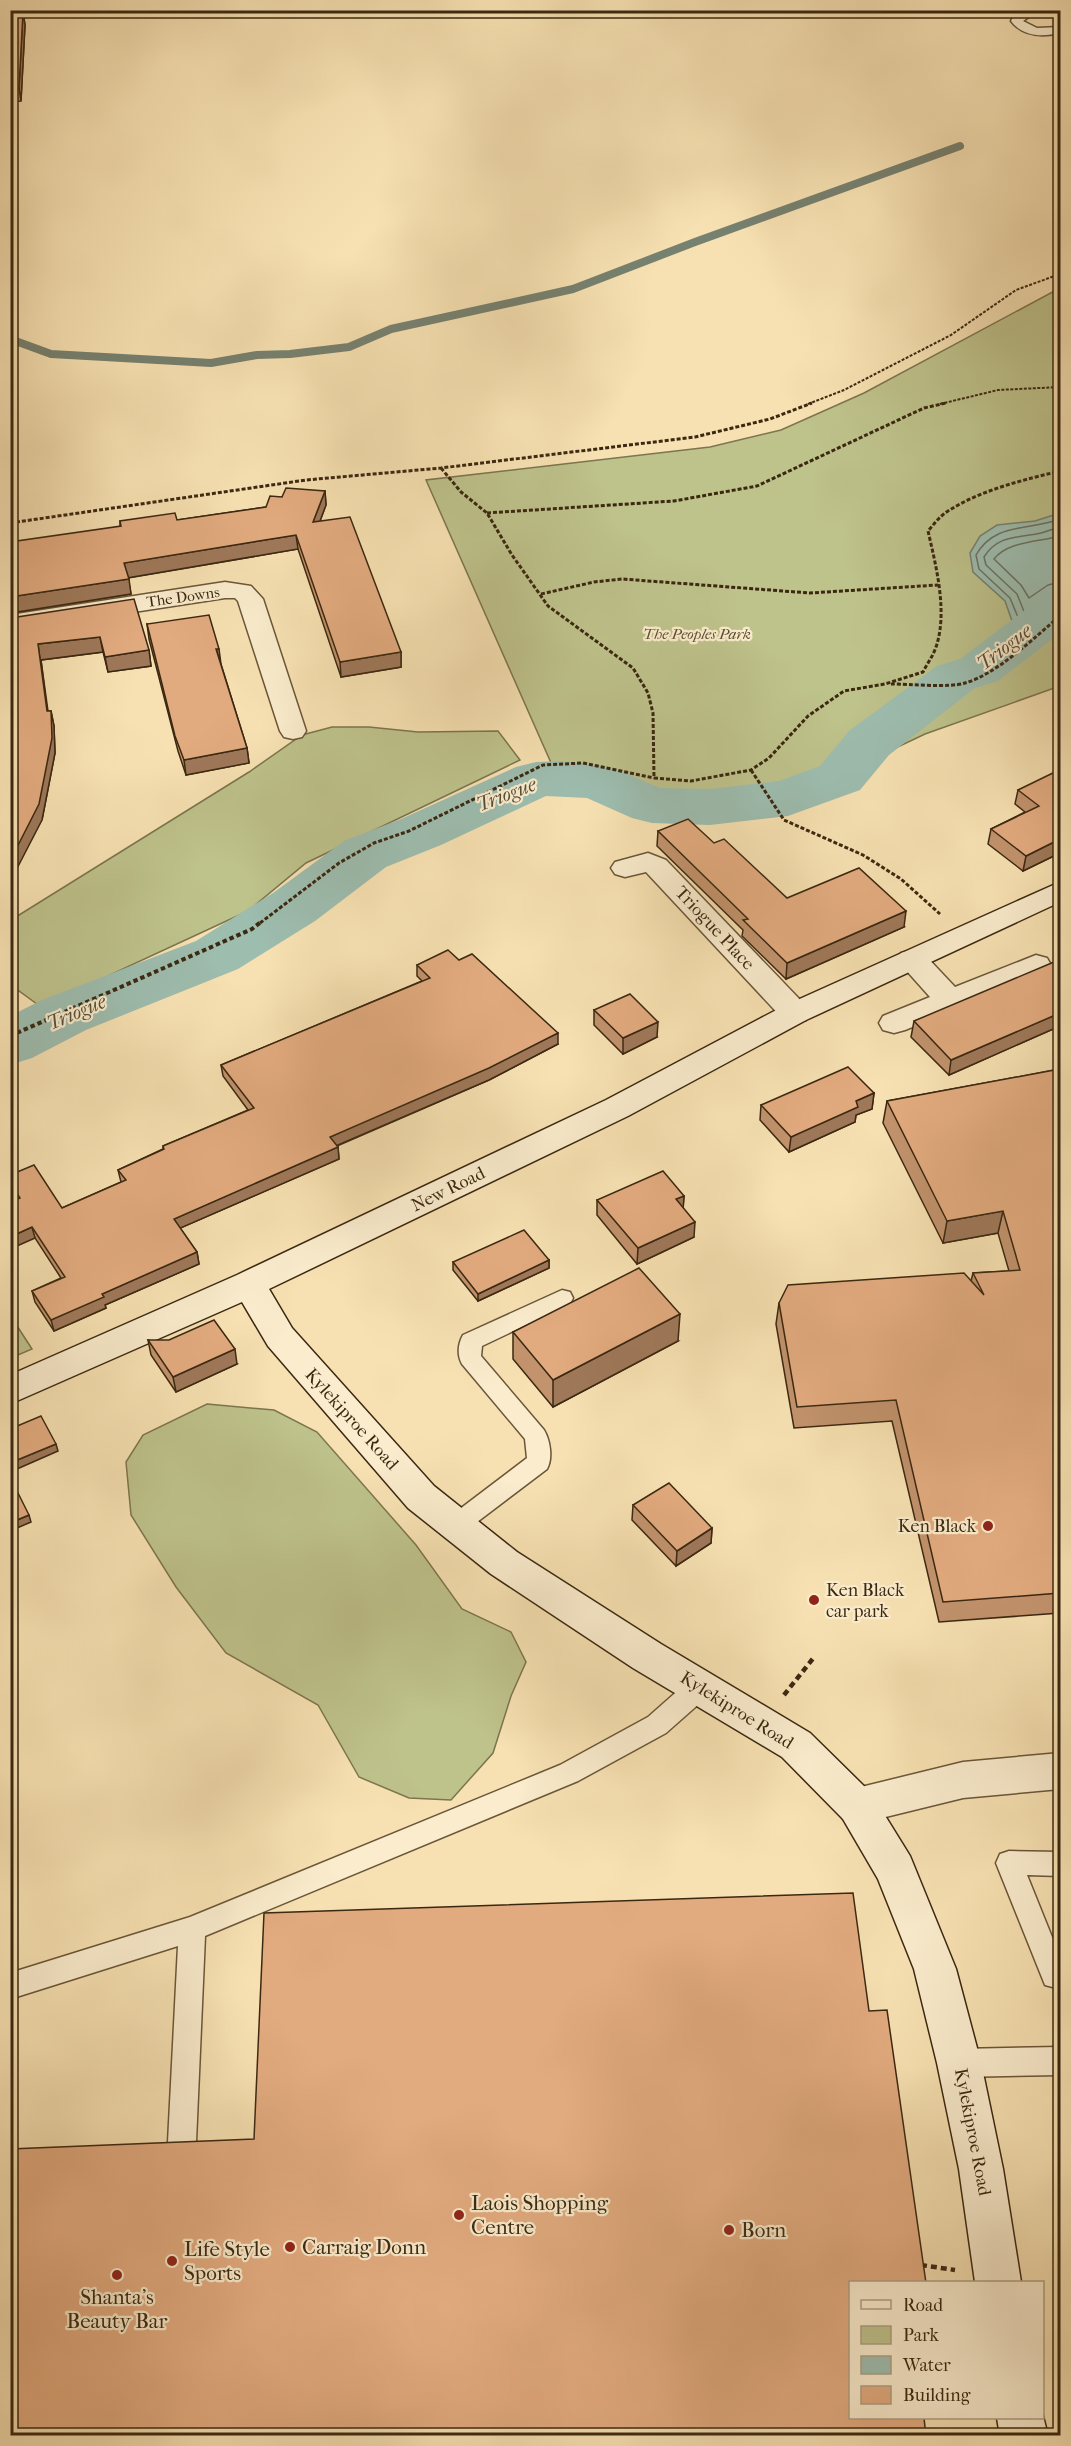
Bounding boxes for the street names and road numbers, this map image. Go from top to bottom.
street label: The Downs [145,583,221,611]
street label: Triogue Place [671,882,759,975]
street label: New Road [408,1163,489,1216]
street label: Kylekiproe Road [301,1364,403,1475]
street label: Kylekiproe Road [676,1667,797,1754]
street label: Kylekiproe Road [950,2067,995,2198]

